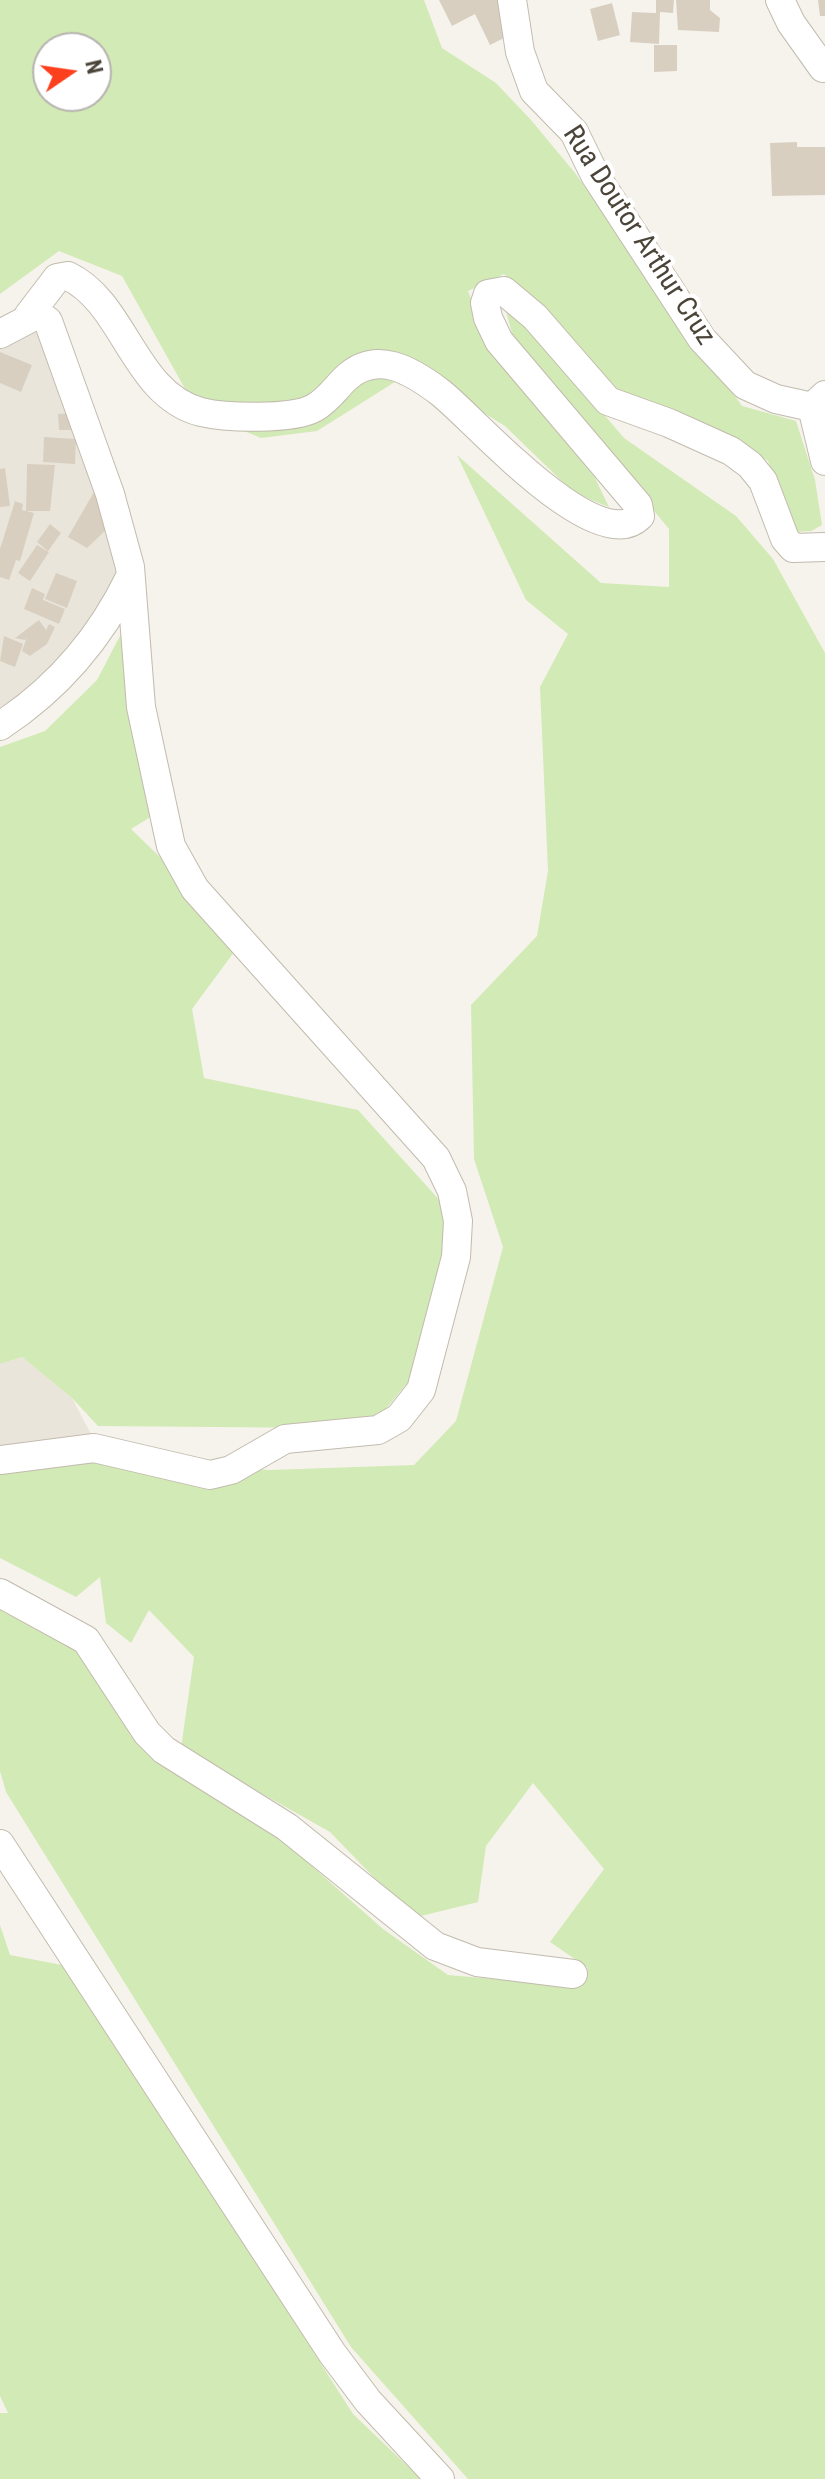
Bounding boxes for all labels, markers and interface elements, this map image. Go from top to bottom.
north arrow [32,32,112,112]
text: N [80,58,108,76]
street label: Rua Doutor Arthur Cruz [555,120,721,352]

